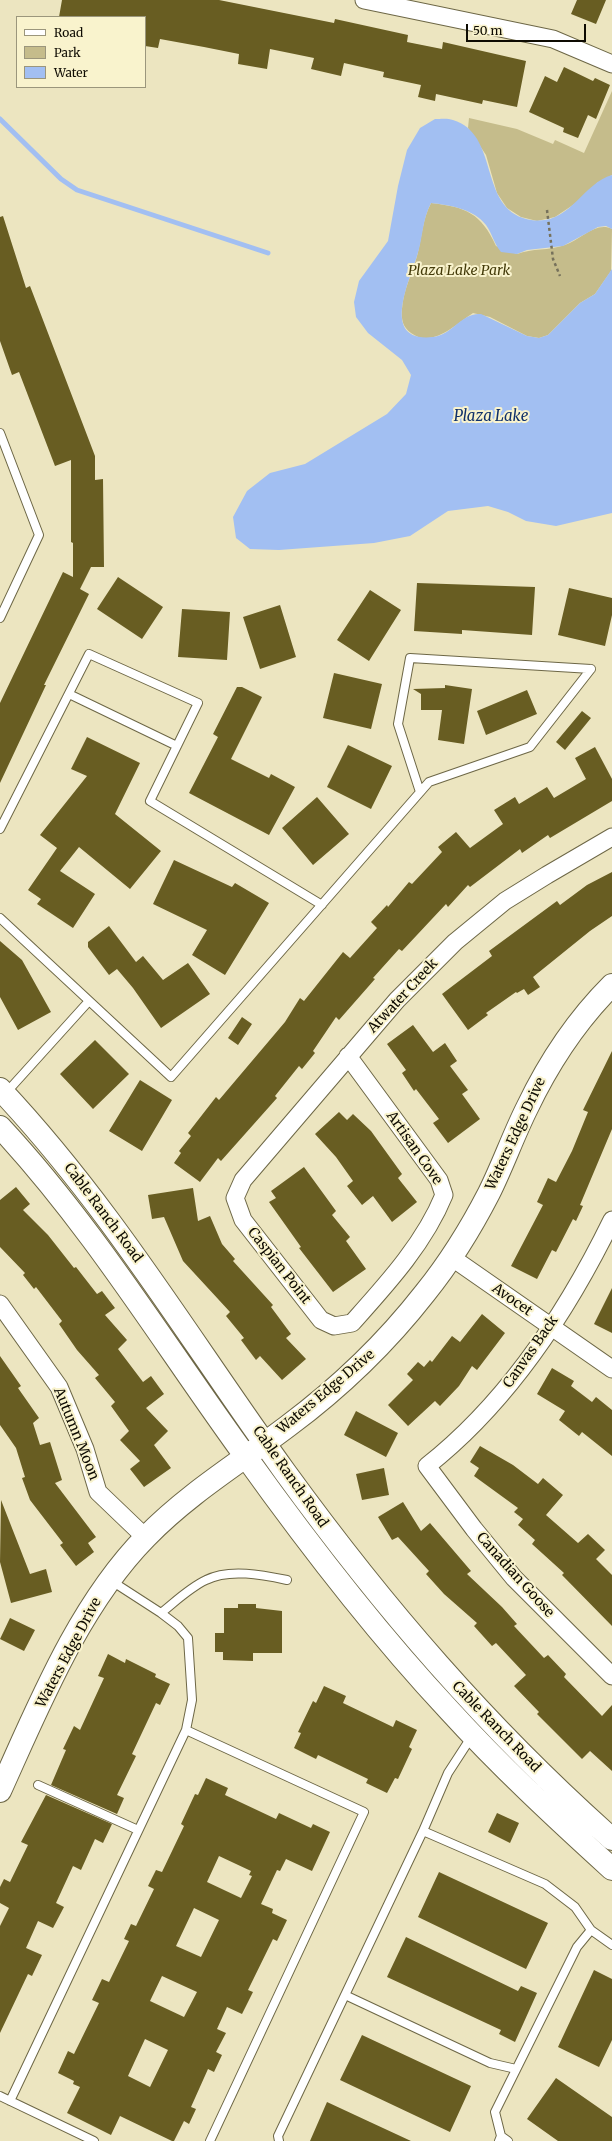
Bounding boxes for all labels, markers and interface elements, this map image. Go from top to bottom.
legend [16,16,146,88]
scale bar [468,16,588,42]
text: 50 m [473,23,502,38]
text: Road [54,25,83,40]
text: Park [54,45,81,60]
text: Water [54,65,88,80]
park label: Plaza Lake Park [408,263,510,279]
water label: Plaza Lake [454,408,528,426]
street label: Atwater Creek [364,955,442,1037]
street label: Waters Edge Drive [483,1075,549,1193]
street label: Artisan Cove [383,1108,445,1188]
street label: Cable Ranch Road [60,1160,146,1266]
street label: Caspian Point [244,1224,314,1308]
street label: Avocet [489,1280,535,1320]
street label: Canvas Back [500,1313,562,1391]
street label: Waters Edge Drive [274,1346,378,1438]
street label: Autumn Moon [50,1385,102,1483]
street label: Cable Ranch Road [249,1423,331,1531]
street label: Canadian Goose [473,1529,557,1621]
street label: Waters Edge Drive [33,1595,105,1711]
street label: Cable Ranch Road [448,1678,544,1776]

